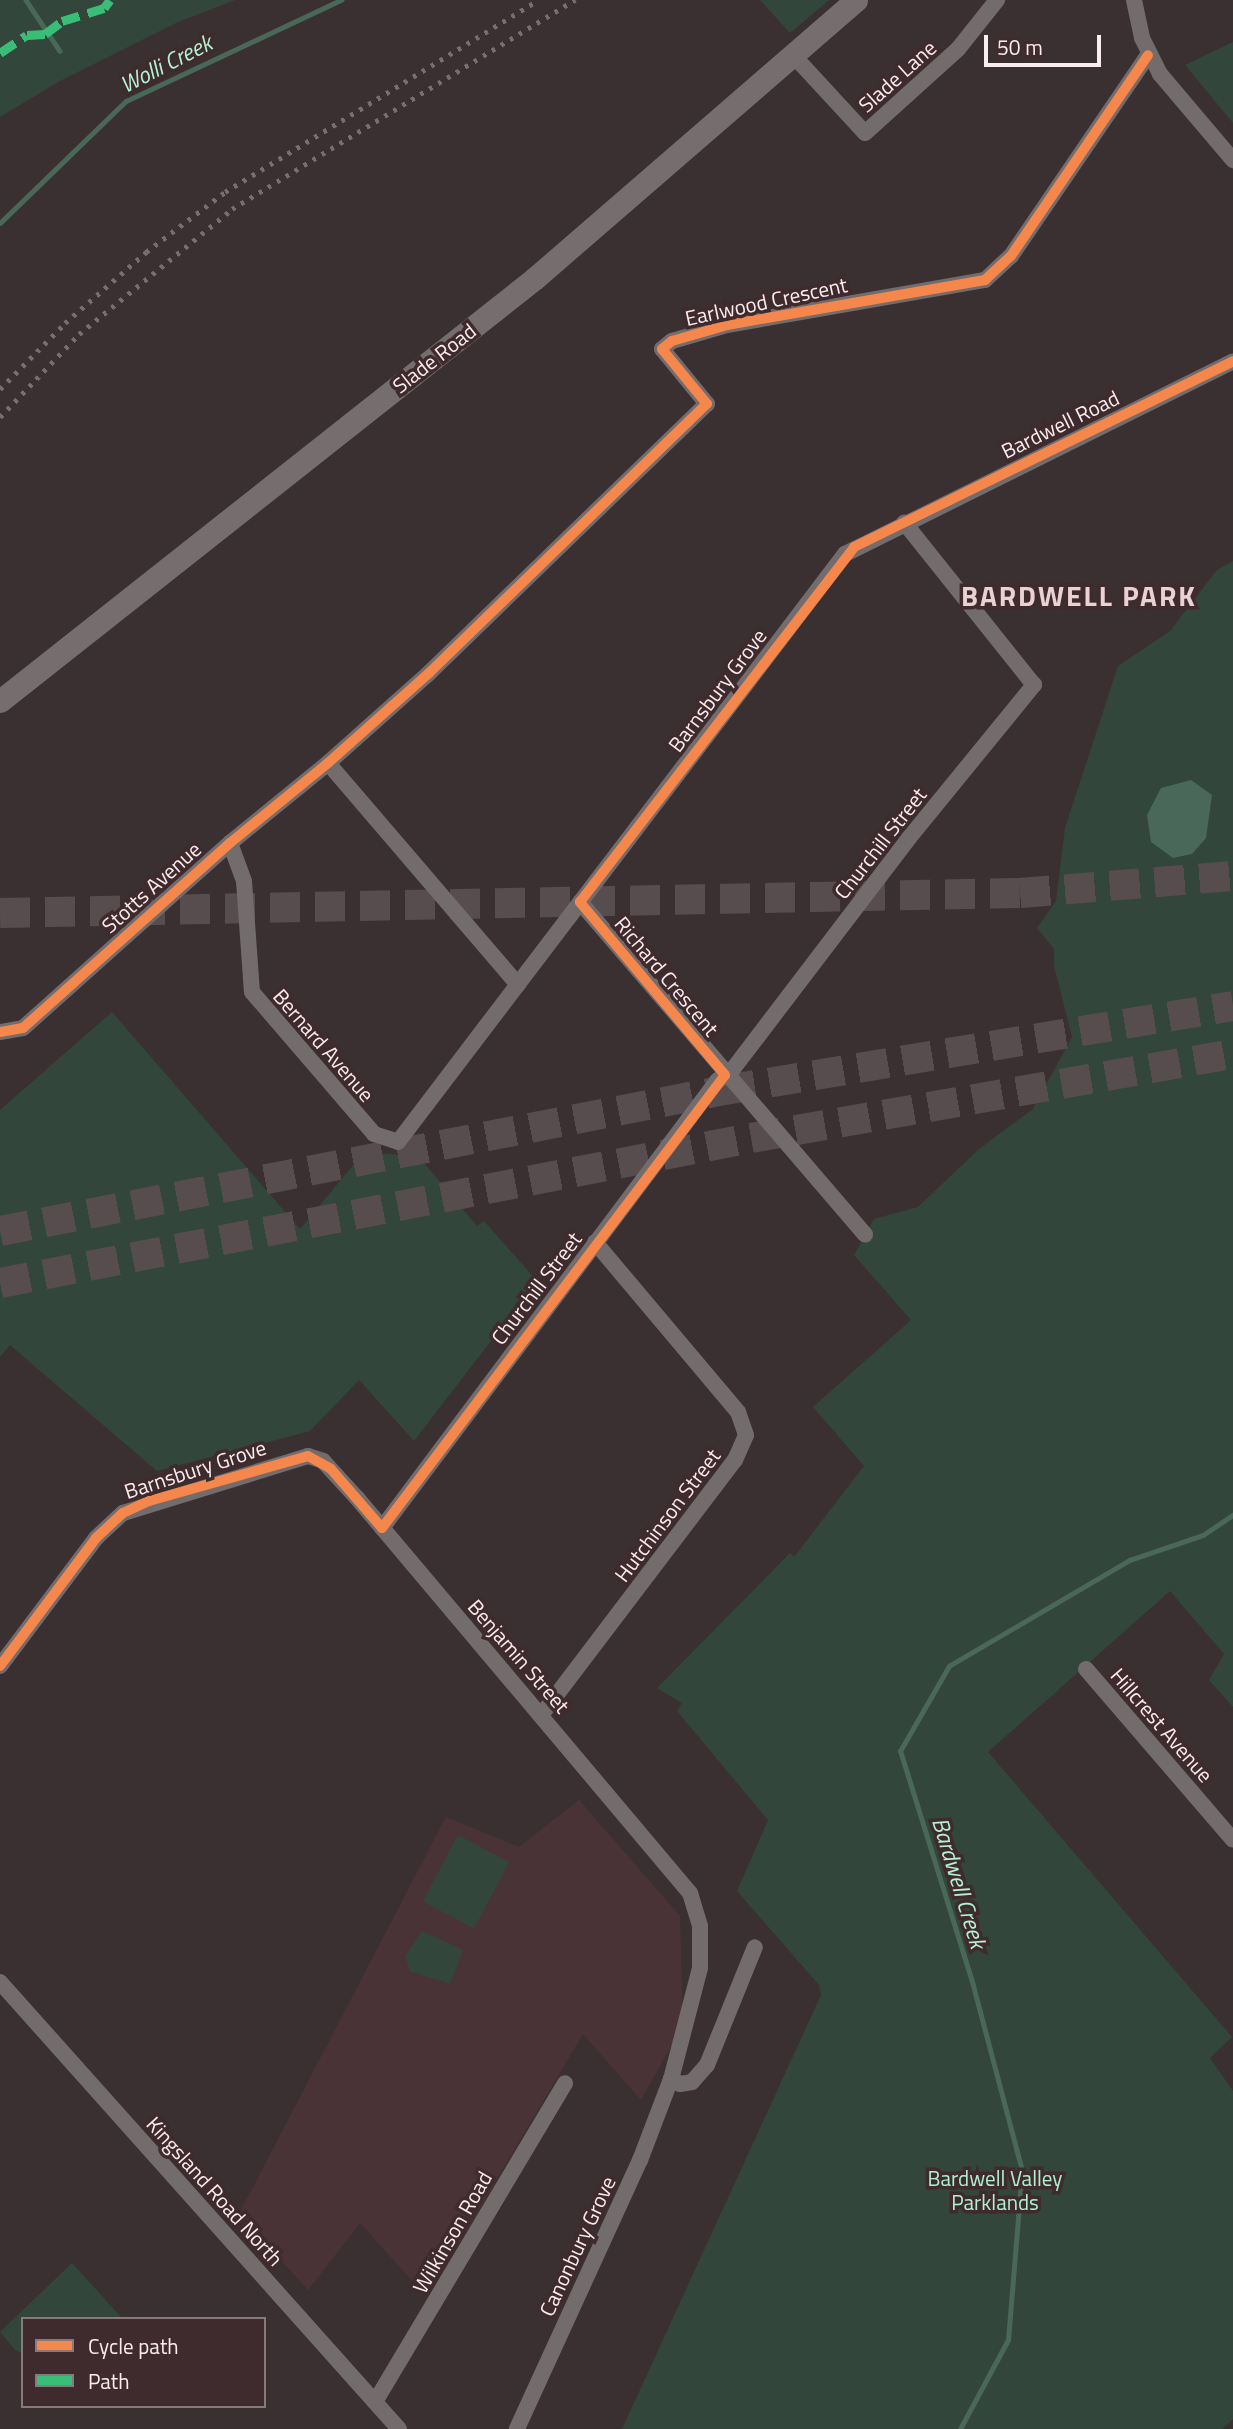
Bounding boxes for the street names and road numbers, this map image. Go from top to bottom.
street label: Slade Lane [853,35,941,117]
street label: Earlwood Crescent [683,272,849,330]
street label: Slade Road [387,318,481,398]
street label: Bardwell Road [997,385,1123,463]
street label: Barnsbury Grove [663,624,771,756]
street label: Churchill Street [829,782,931,904]
street label: Stotts Avenue [96,836,206,938]
street label: Richard Crescent [610,911,724,1041]
street label: Bernard Avenue [268,984,380,1106]
street label: Churchill Street [485,1227,587,1349]
street label: Barnsbury Grove [121,1434,269,1504]
street label: Hutchinson Street [609,1444,725,1586]
street label: Benjamin Street [463,1594,575,1718]
street label: Hillcrest Avenue [1106,1663,1218,1787]
street label: Kingsland Road North [141,2111,289,2271]
street label: Wilkinson Road [407,2167,497,2297]
street label: Canonbury Grove [534,2172,620,2320]

